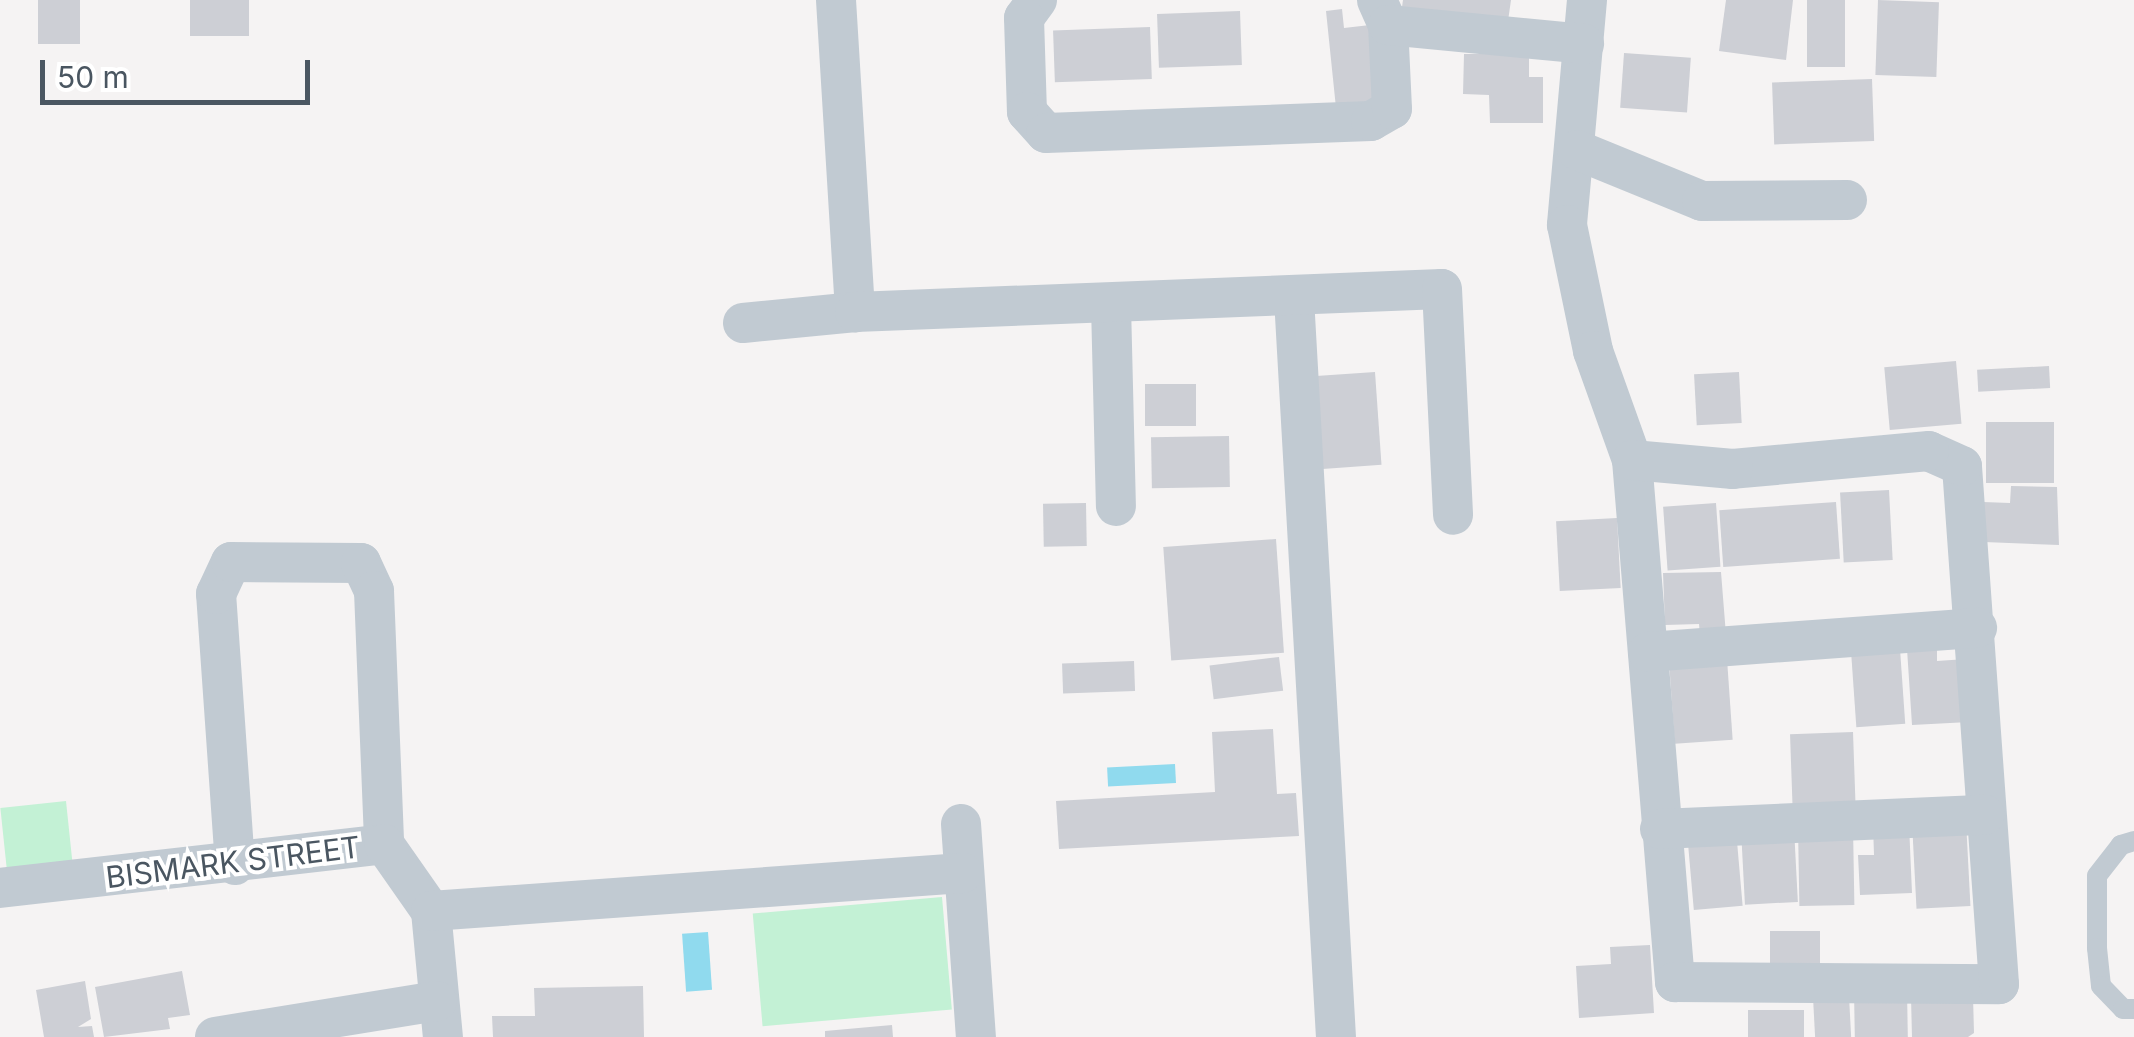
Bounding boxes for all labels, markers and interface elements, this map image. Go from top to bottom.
scale bar [45,40,315,102]
text: 50 m [57,59,129,95]
street label: BISMARK STREET [104,829,362,895]

